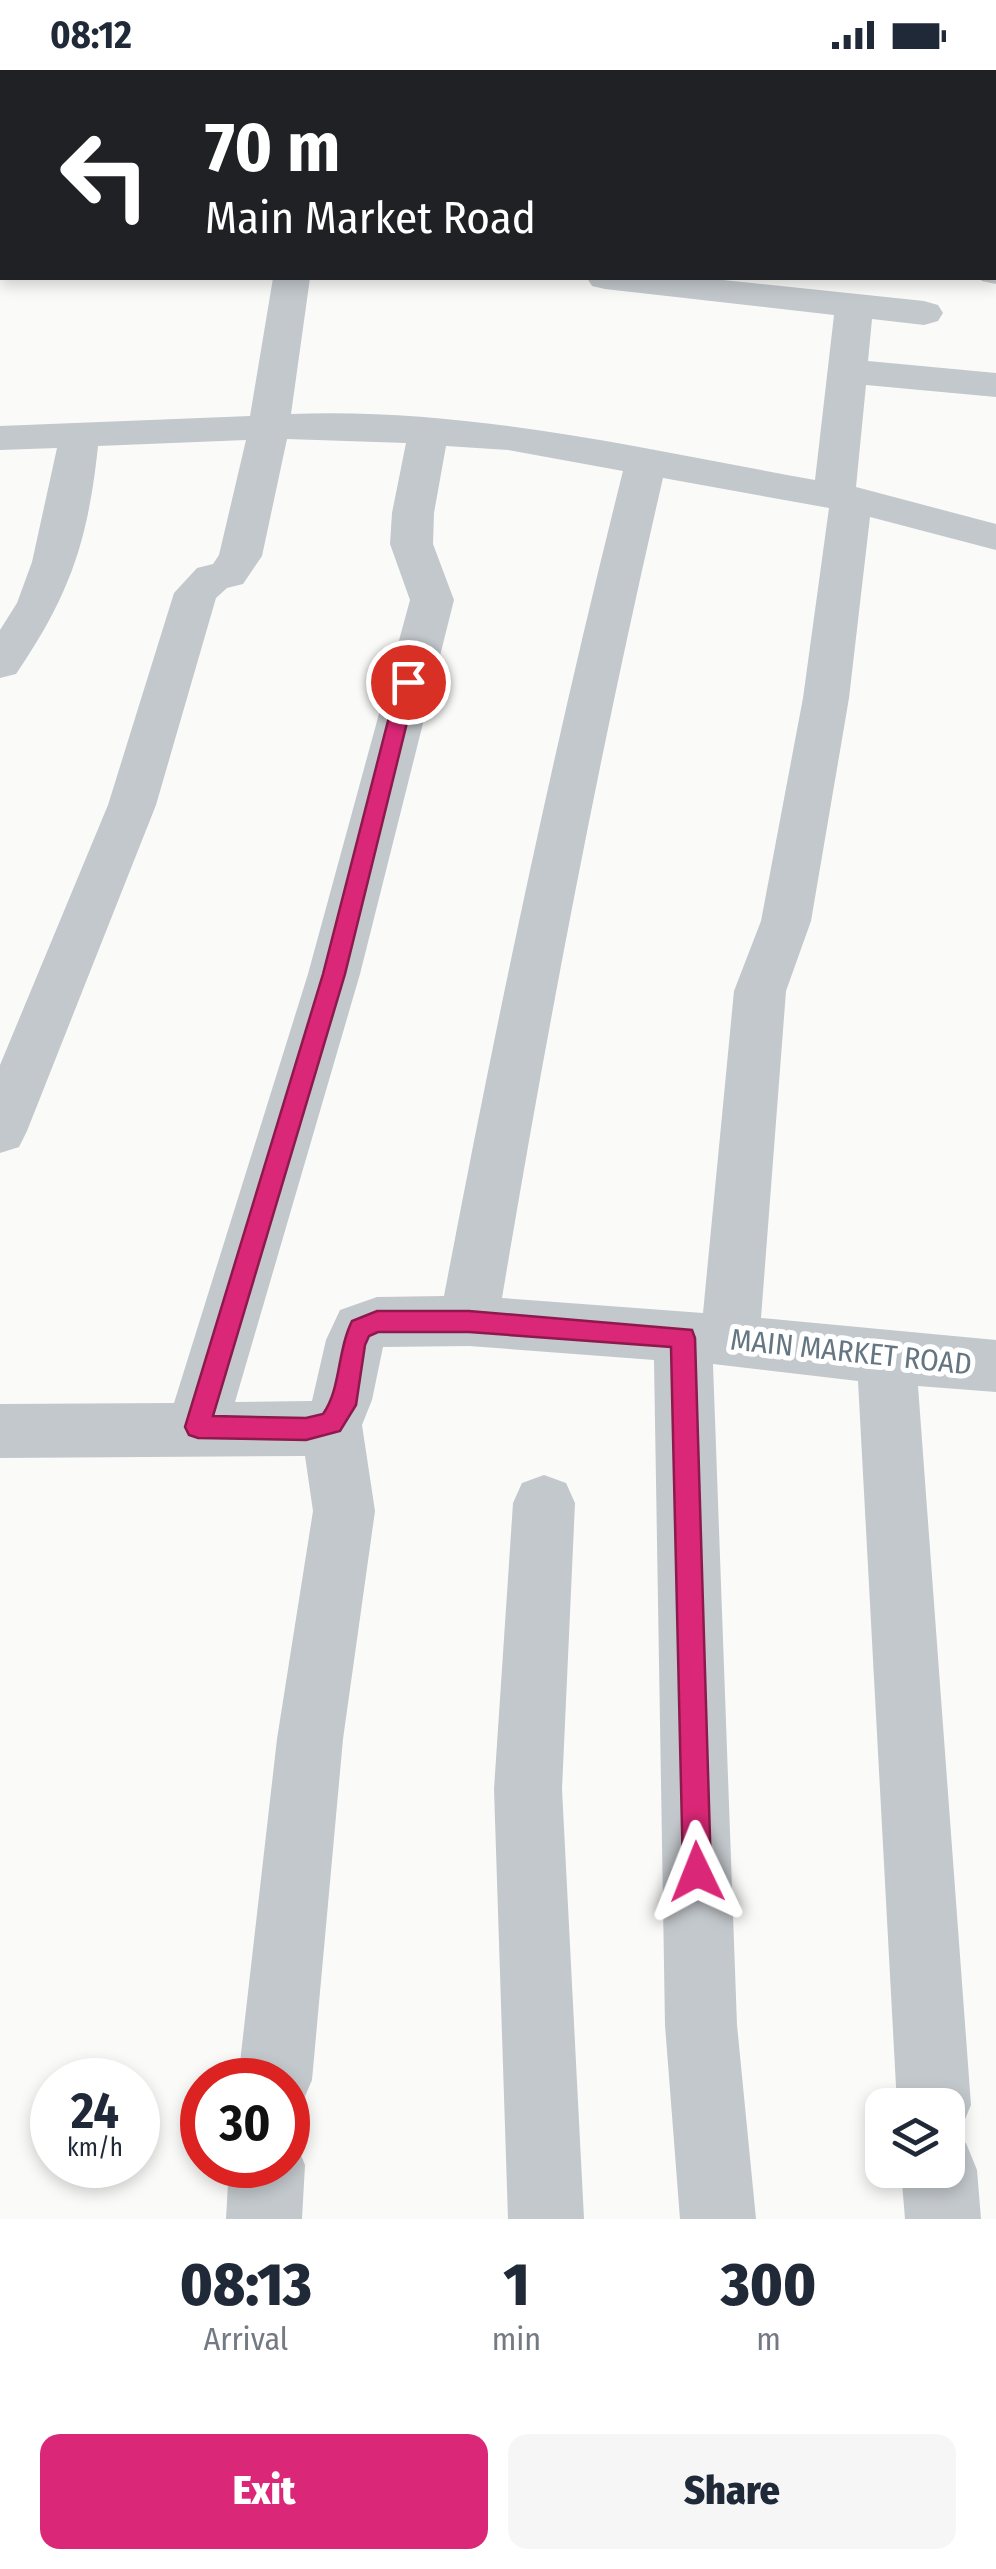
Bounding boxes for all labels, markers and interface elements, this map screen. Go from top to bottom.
text: 08:12 [50,12,132,58]
text: 70 m [205,106,340,190]
icon: left [40,110,170,240]
text: Main Market Road [205,191,536,245]
pin [366,640,451,725]
icon: arrive [381,655,436,710]
street label: MAIN MARKET ROAD [729,1321,973,1383]
position arrow [645,1820,749,1924]
speed limit sign: 30 [180,2058,310,2188]
text: 24 [71,2081,119,2141]
map controls [865,2088,965,2188]
button: layers [865,2088,965,2188]
text: km/h [67,2133,123,2163]
text: 08:13 [180,2249,312,2321]
text: 1 [503,2249,529,2321]
text: 300 [721,2249,816,2321]
text: Arrival [203,2320,288,2358]
text: min [492,2320,541,2358]
text: m [756,2320,781,2358]
button: Exit [40,2434,488,2549]
button: Share [508,2434,956,2549]

